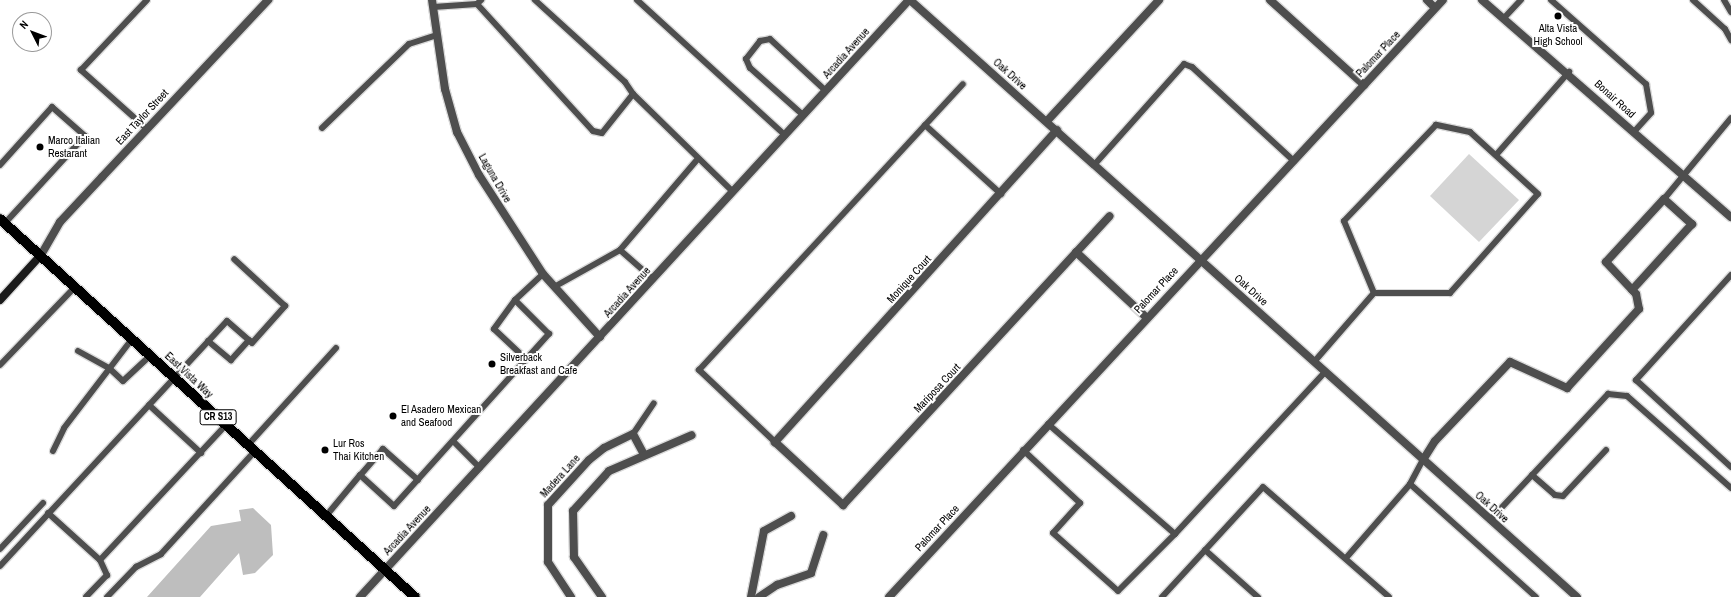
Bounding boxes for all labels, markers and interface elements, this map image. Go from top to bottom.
marker: Alta Vista High School [1553,11,1563,21]
north arrow [12,12,52,52]
text: N [16,18,31,32]
place label: Alta Vista High School [1533,22,1583,48]
street label: Arcadia Avenue [820,25,872,81]
street label: Palomar Place [1353,28,1403,80]
street label: Oak Drive [990,56,1030,92]
street label: Bonair Road [1592,77,1638,121]
street label: East Taylor Street [113,86,171,148]
place label: Marco Italian Restarant [48,134,100,160]
marker: Marco Italian Restarant [35,142,45,152]
street label: Laguna Drive [476,151,514,205]
street label: Monique Court [884,252,934,306]
street label: Arcadia Avenue [601,264,653,320]
street label: Palomar Place [1131,264,1181,316]
street label: Oak Drive [1231,272,1271,308]
street label: East Vista Way [162,349,216,401]
place label: Silverback Breakfast and Cafe [500,351,577,377]
marker: Silverback Breakfast and Cafe [487,359,497,369]
street label: Mariposa Court [911,361,963,415]
place label: El Asadero Mexican and Seafood [401,403,482,429]
road number: CR S13 [199,409,237,425]
marker: El Asadero Mexican and Seafood [388,411,398,421]
place label: Lur Ros Thai Kitchen [333,437,384,463]
marker: Lur Ros Thai Kitchen [320,445,330,455]
street label: Madera Lane [537,452,583,500]
street label: Oak Drive [1472,489,1512,525]
street label: Arcadia Avenue [380,502,434,558]
street label: Palomar Place [912,502,962,554]

